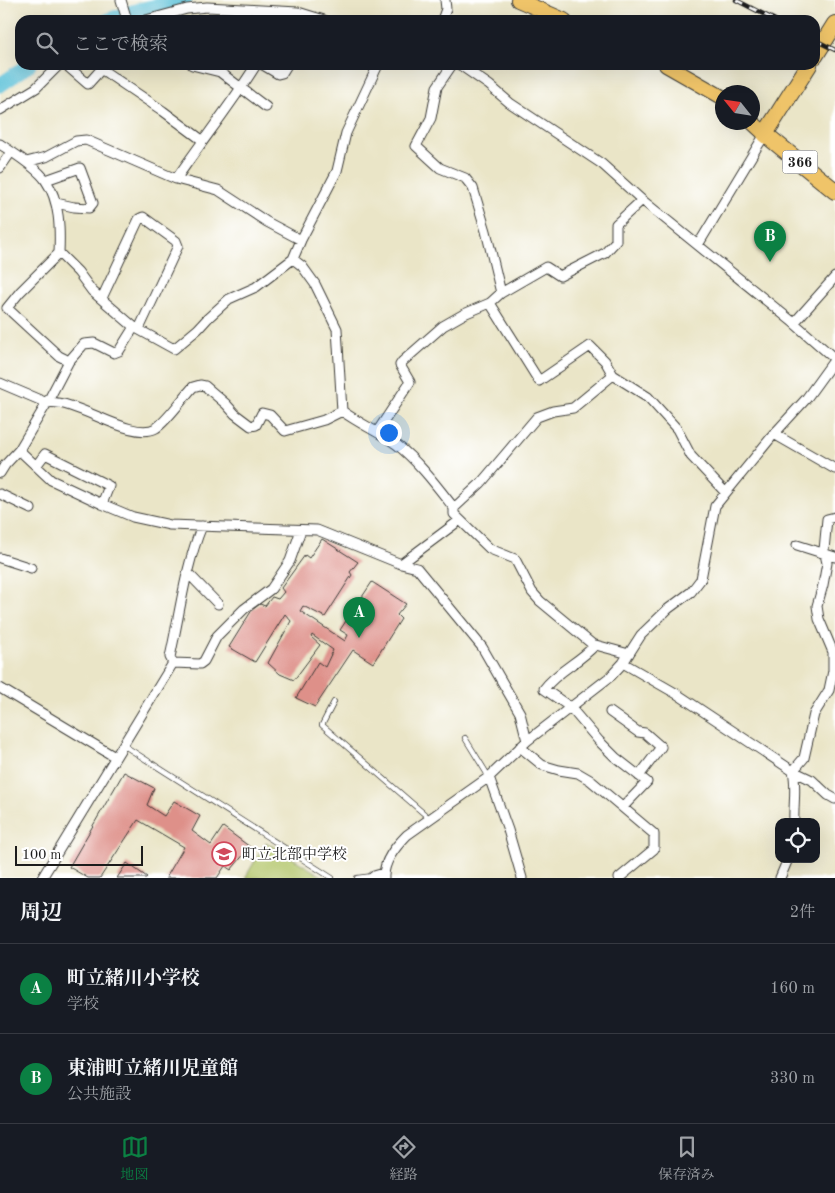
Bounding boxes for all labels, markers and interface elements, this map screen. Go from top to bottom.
search box [15,15,820,70]
icon: search [33,29,61,57]
text: ここで検索 [73,36,168,55]
north arrow [715,85,760,130]
road number: 366 [782,150,818,173]
pin: B [754,221,786,262]
your location [376,420,402,446]
pin: A [343,597,375,638]
map controls [775,818,820,863]
button: locate [775,818,820,863]
school or university icon: 町立北部中学校 [211,841,237,867]
scale bar [15,843,142,866]
place label: 町立北部中学校 [242,846,347,863]
text: 100 m [22,848,61,862]
text: 周辺 [20,903,62,924]
text: 2件 [790,905,815,921]
text: 町立緒川小学校 [67,970,200,989]
text: A [30,981,42,997]
text: 160 m [770,981,815,997]
text: 学校 [67,997,99,1013]
text: 東浦町立緒川児童館 [67,1060,238,1079]
text: B [30,1071,42,1087]
text: 330 m [770,1071,815,1087]
text: 公共施設 [67,1087,131,1103]
tab: 地図 [121,1133,149,1184]
tab: 経路 [390,1133,418,1184]
tab: 保存済み [659,1133,715,1184]

